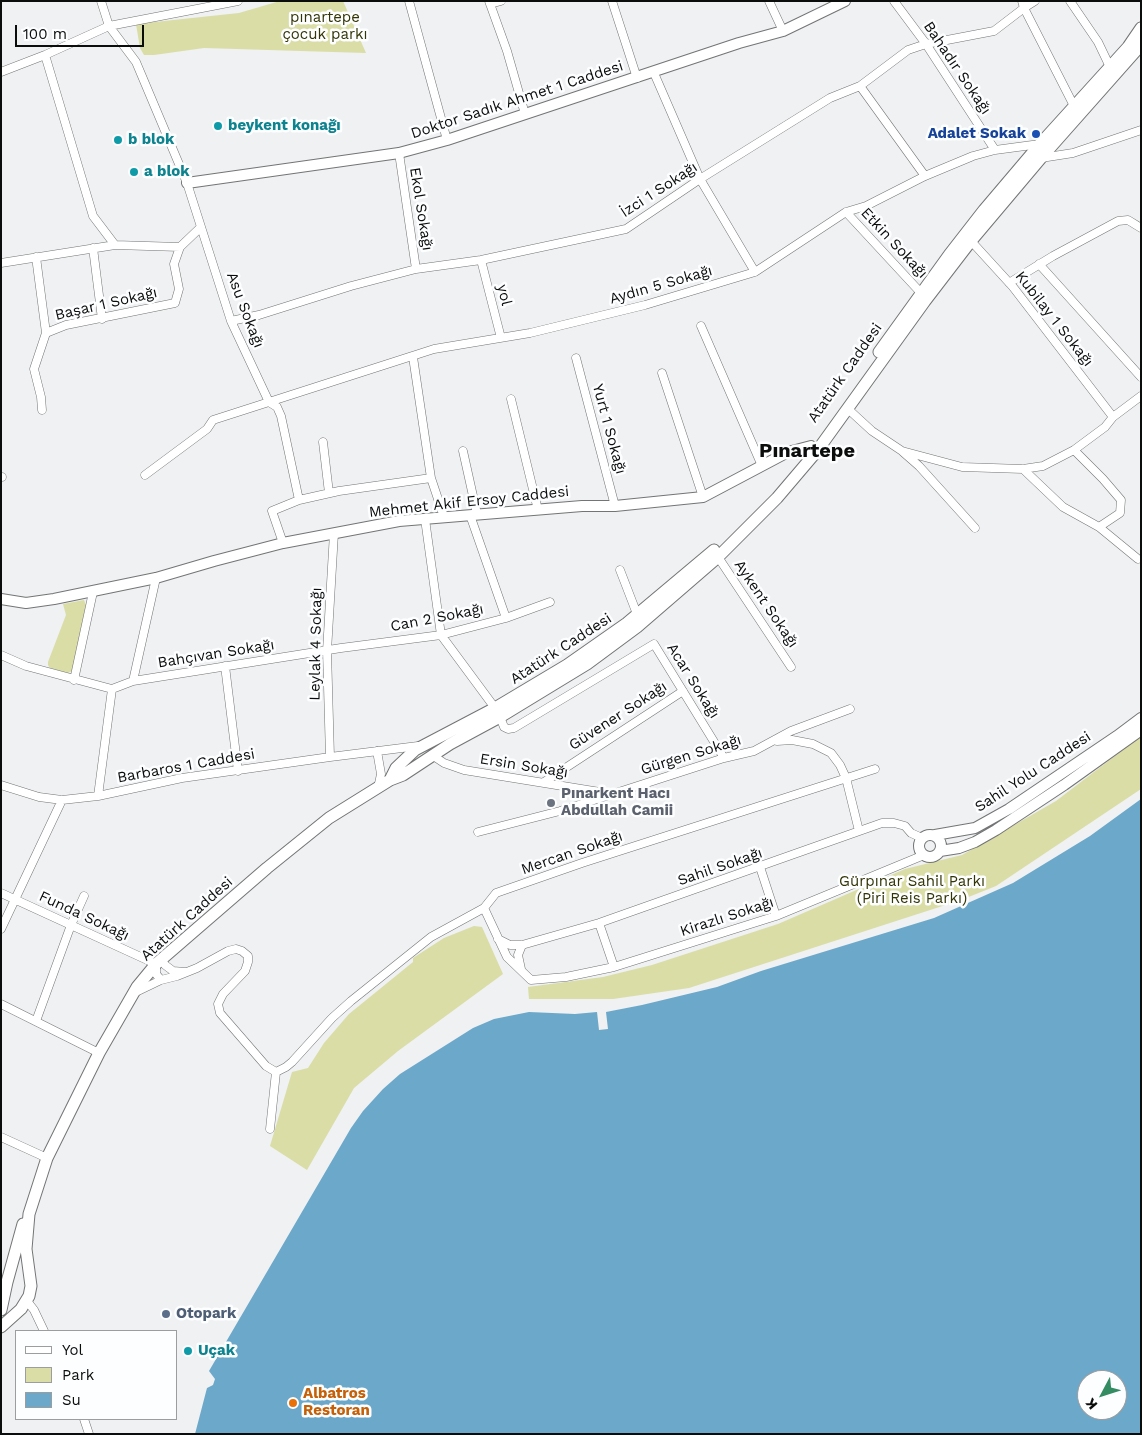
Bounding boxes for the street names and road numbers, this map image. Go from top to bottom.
street label: Bahadır Sokağı [919,18,995,118]
street label: Doktor Sadık Ahmet 1 Caddesi [409,57,625,143]
street label: İzci 1 Sokağı [617,158,701,222]
street label: Ekol Sokağı [406,166,436,252]
street label: Etkin Sokağı [857,204,931,282]
street label: Aydın 5 Sokağı [608,262,714,308]
street label: Kubilay 1 Sokağı [1011,268,1097,370]
street label: Asu Sokağı [222,270,268,350]
street label: yol [493,282,515,308]
street label: Başar 1 Sokağı [53,283,159,325]
street label: Atatürk Caddesi [804,320,886,426]
street label: Yurt 1 Sokağı [588,382,630,476]
street label: Mehmet Akif Ersoy Caddesi [368,483,570,521]
street label: Aykent Sokağı [730,557,802,651]
street label: Leylak 4 Sokağı [306,587,326,701]
street label: Can 2 Sokağı [389,600,485,636]
street label: Atatürk Caddesi [507,610,615,688]
street label: Bahçıvan Sokağı [156,636,276,672]
street label: Acar Sokağı [663,640,723,722]
street label: Güvener Sokağı [566,678,670,754]
street label: Sahil Yolu Caddesi [972,728,1094,816]
street label: Gürgen Sokağı [638,731,744,779]
street label: Barbaros 1 Caddesi [116,745,256,787]
street label: Ersin Sokağı [479,750,569,782]
street label: Mercan Sokağı [519,827,625,879]
street label: Sahil Sokağı [675,844,765,890]
street label: Atatürk Caddesi [137,873,237,965]
street label: Funda Sokağı [36,887,132,945]
street label: Kirazlı Sokağı [678,893,776,941]

